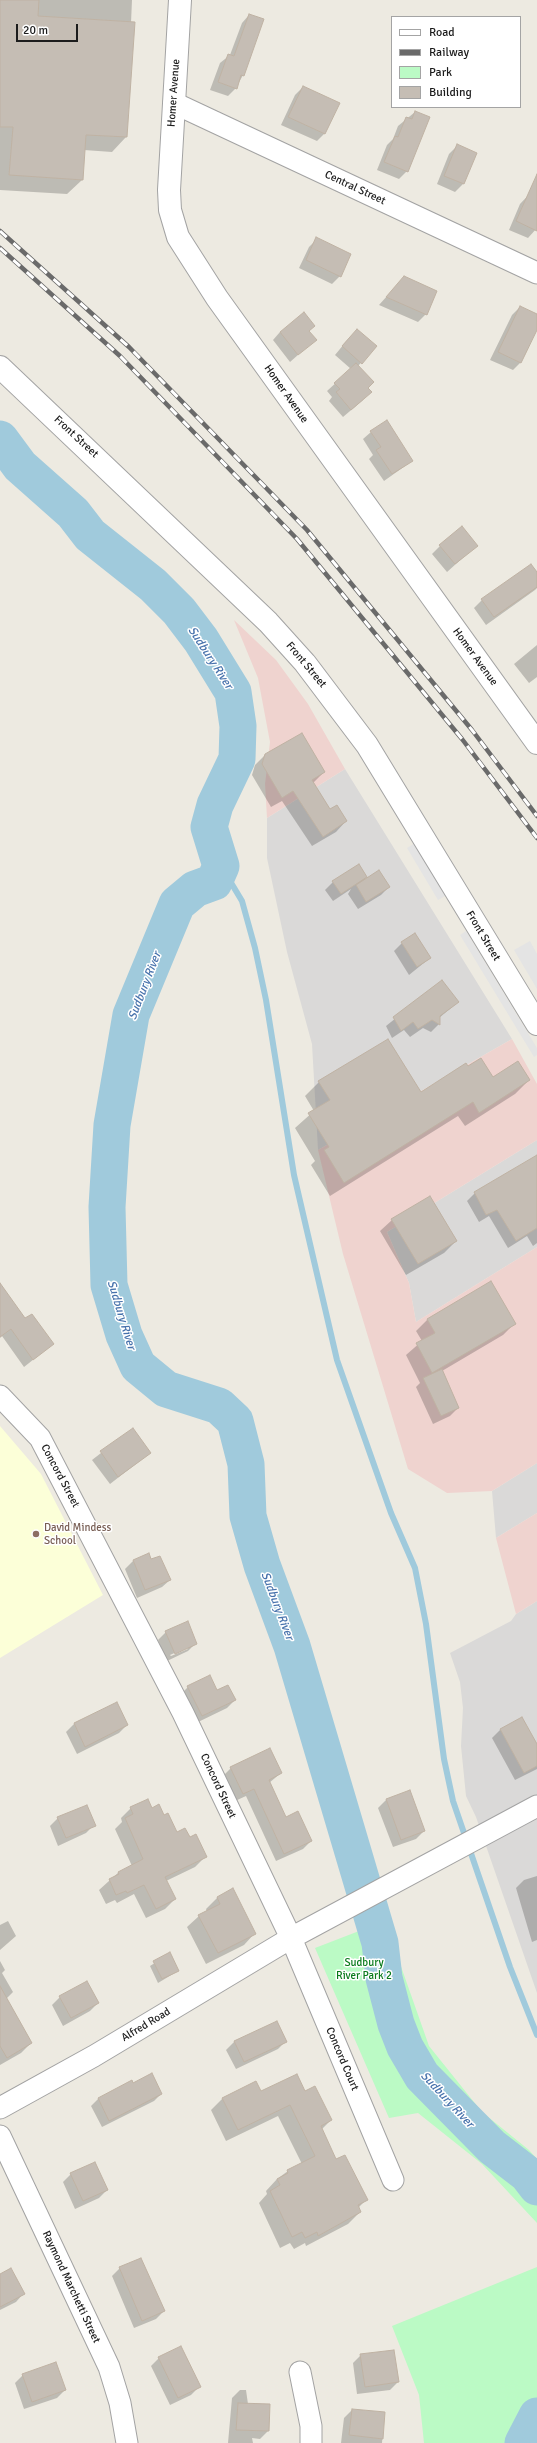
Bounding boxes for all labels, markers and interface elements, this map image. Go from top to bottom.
scale bar [18,16,80,42]
legend [391,16,521,108]
text: 20 m [23,23,48,38]
text: Road [429,25,455,40]
text: Railway [429,45,469,60]
street label: Homer Avenue [165,58,183,128]
text: Park [429,65,452,80]
text: Building [429,85,472,100]
street label: Central Street [322,168,388,208]
street label: Homer Avenue [261,362,311,426]
street label: Front Street [51,413,101,461]
water label: Sudbury River [184,624,236,692]
street label: Homer Avenue [450,625,500,689]
street label: Front Street [283,639,329,691]
street label: Front Street [463,909,503,963]
water label: Sudbury River [125,950,165,1022]
water label: Sudbury River [104,1279,138,1351]
street label: Concord Street [38,1442,82,1510]
place label: David Mindess School [44,1521,111,1547]
marker: David Mindess School [31,1529,41,1539]
water label: Sudbury River [257,1570,297,1642]
street label: Concord Street [197,1751,239,1821]
park label: Sudbury River Park 2 [336,1956,392,1982]
street label: Alfred Road [119,2005,173,2045]
street label: Concord Court [323,2025,361,2093]
water label: Sudbury River [417,2069,477,2131]
street label: Raymond Marchetti Street [39,2229,103,2345]

